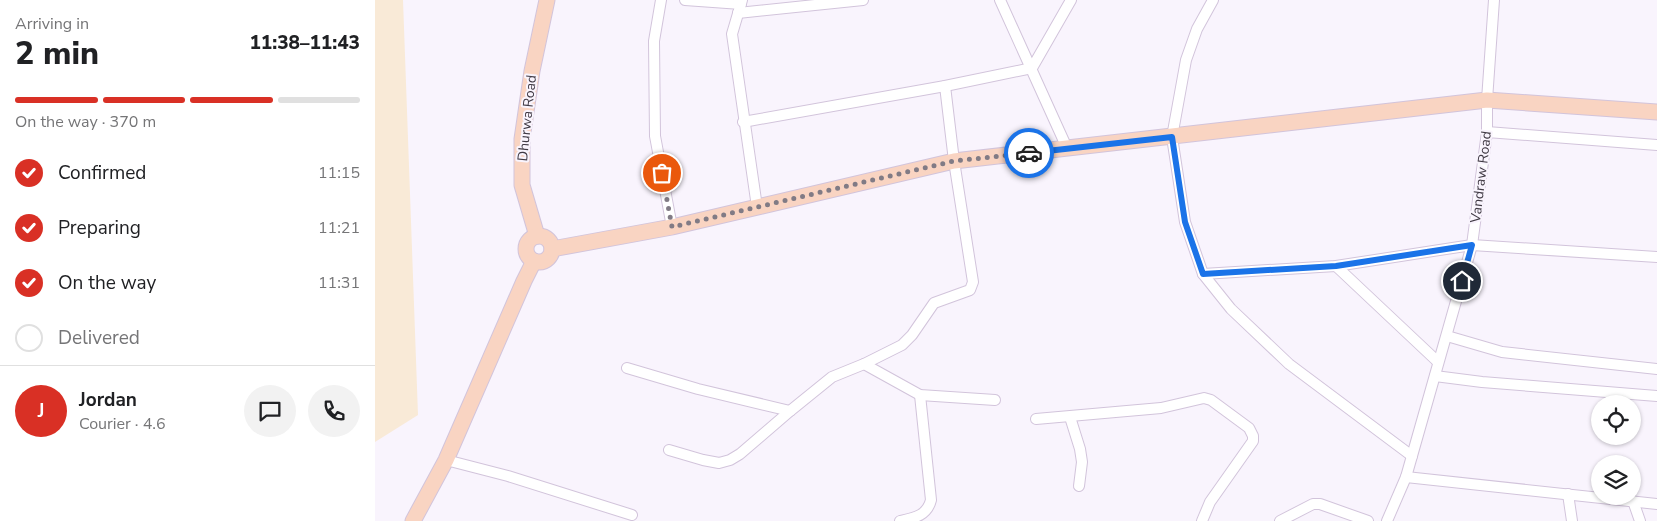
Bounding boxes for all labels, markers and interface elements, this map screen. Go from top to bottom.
text: Arriving in [15,13,89,35]
text: 11:38–11:43 [249,30,360,56]
text: 2 min [15,32,99,75]
street label: Dhurwa Road [513,74,541,162]
text: On the way · 370 m [15,111,156,133]
courier [1004,128,1054,178]
street label: Vandraw Road [1466,130,1496,225]
icon: car [1015,139,1043,167]
pin [641,152,683,194]
icon: check [15,159,43,187]
icon: bag [648,159,676,187]
text: Confirmed [58,160,146,186]
text: 11:15 [318,162,360,184]
icon: check [15,214,43,242]
text: Preparing [58,215,141,241]
text: 11:21 [318,217,360,239]
pin [1441,260,1483,302]
icon: home [1448,267,1476,295]
icon: check [15,269,43,297]
text: On the way [58,270,156,296]
text: 11:31 [318,272,360,294]
text: Delivered [58,325,140,351]
button: chat [244,385,296,437]
button: phone [308,385,360,437]
text: Jordan [79,387,137,413]
map controls [1591,395,1641,505]
button: locate [1591,395,1641,445]
text: J [38,398,44,424]
text: Courier · 4.6 [79,413,165,435]
button: layers [1591,455,1641,505]

